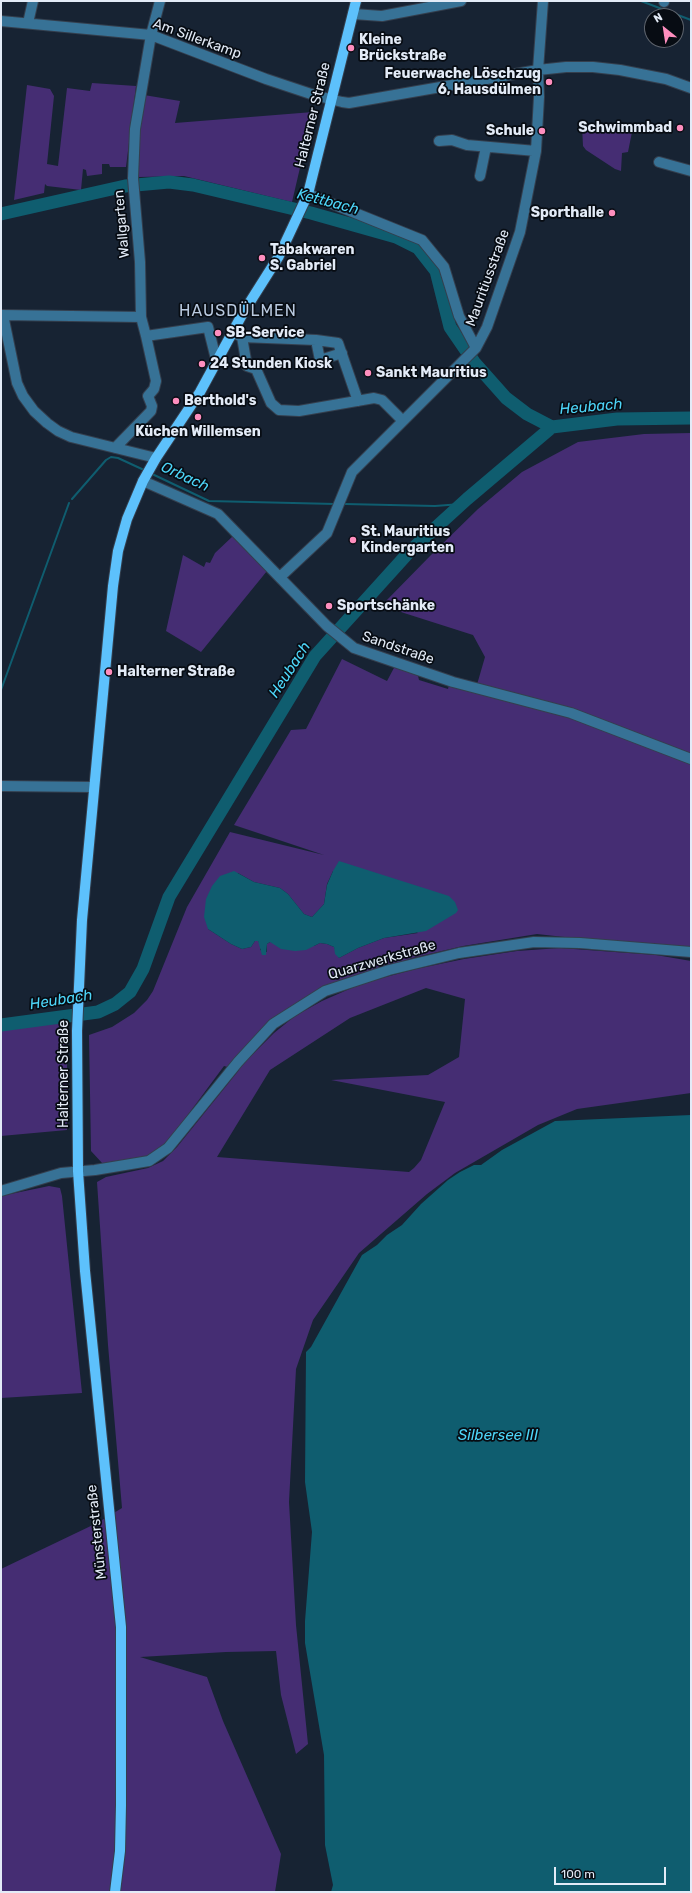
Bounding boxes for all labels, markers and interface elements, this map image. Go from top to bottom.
north arrow [644,8,684,48]
text: N [652,10,665,26]
street label: Am Sillerkamp [150,15,244,63]
place label: Kleine Brückstraße [359,32,446,64]
marker: Kleine Brückstraße [346,43,356,53]
street label: Halterner Straße [292,61,334,169]
place label: Feuerwache Löschzug 6, Hausdülmen [385,66,541,98]
marker: Feuerwache Löschzug 6, Hausdülmen [544,77,554,87]
place label: Schwimmbad [578,120,672,136]
place label: Schule [486,123,534,139]
marker: Schwimmbad [675,123,685,133]
marker: Schule [537,126,547,136]
water label: Kettbach [295,185,361,219]
street label: Wallgarten [111,189,133,259]
place label: Sporthalle [531,205,604,221]
marker: Sporthalle [607,208,617,218]
street label: Mauritiusstraße [463,227,513,329]
place label: Tabakwaren S. Gabriel [270,242,354,274]
marker: Tabakwaren S. Gabriel [257,253,267,263]
district label: HAUSDÜLMEN [179,301,297,321]
place label: SB-Service [226,325,305,341]
marker: SB-Service [213,328,223,338]
place label: 24 Stunden Kiosk [210,356,332,372]
marker: 24 Stunden Kiosk [197,359,207,369]
place label: Sankt Mauritius [376,365,487,381]
marker: Sankt Mauritius [363,368,373,378]
place label: Berthold's [184,393,256,409]
water label: Heubach [559,395,623,419]
marker: Berthold's [171,396,181,406]
marker: Küchen Willemsen [193,412,203,422]
place label: Küchen Willemsen [135,424,261,440]
water label: Orbach [158,458,212,496]
place label: St. Mauritius Kindergarten [361,524,454,556]
marker: St. Mauritius Kindergarten [348,535,358,545]
place label: Sportschänke [337,598,435,614]
marker: Sportschänke [324,601,334,611]
street label: Sandstraße [360,628,436,668]
water label: Heubach [265,639,315,701]
place label: Halterner Straße [117,664,235,680]
marker: Halterner Straße [104,667,114,677]
street label: Quarzwerkstraße [326,937,438,983]
water label: Heubach [28,986,94,1014]
street label: Halterner Straße [56,1020,72,1128]
water label: Silbersee III [458,1427,538,1445]
street label: Münsterstraße [84,1484,110,1580]
scale bar [556,1859,668,1885]
text: 100 m [561,1867,595,1881]

